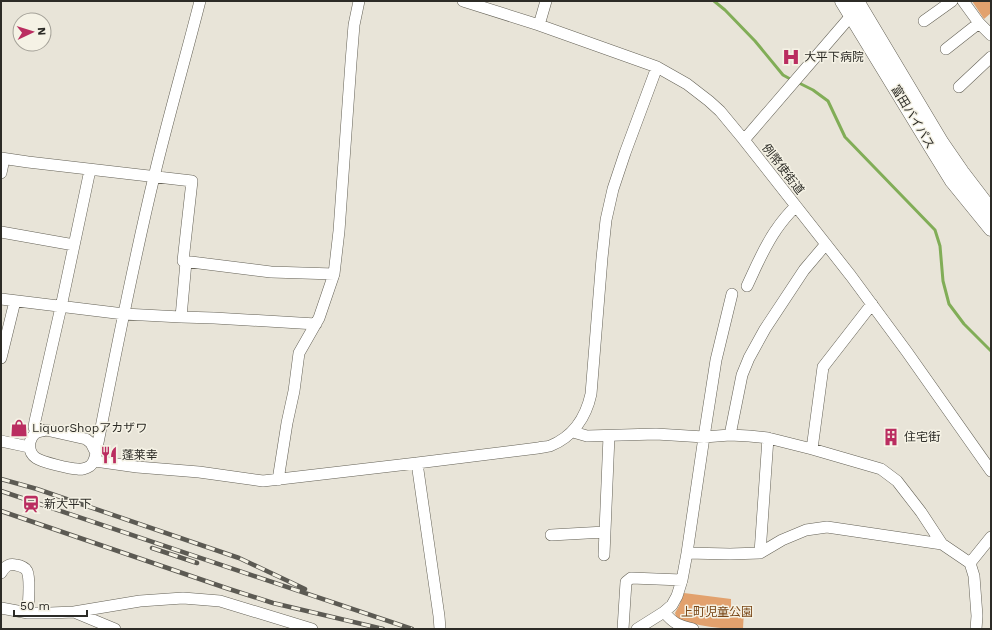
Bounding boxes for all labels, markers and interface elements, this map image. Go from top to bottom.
north arrow [12,12,52,52]
text: N [35,27,48,36]
hospital icon: 大平下病院 [781,47,801,67]
place label: 大平下病院 [804,50,864,64]
street label: 富田バイパス [889,83,937,151]
street label: 例幣使街道 [759,141,807,197]
shop icon: LiquorShopアカザワ [9,418,29,438]
place label: LiquorShopアカザワ [32,421,147,435]
building icon: 住宅街 [881,427,901,447]
place label: 住宅街 [904,430,940,444]
restaurant icon: 蓬莱幸 [99,445,119,465]
place label: 蓬莱幸 [122,448,158,462]
station icon: 新大平下 [21,494,41,514]
place label: 新大平下 [44,497,92,511]
scale bar [14,592,87,618]
text: 50 m [20,599,50,613]
park label: 上町児童公園 [681,605,753,619]

